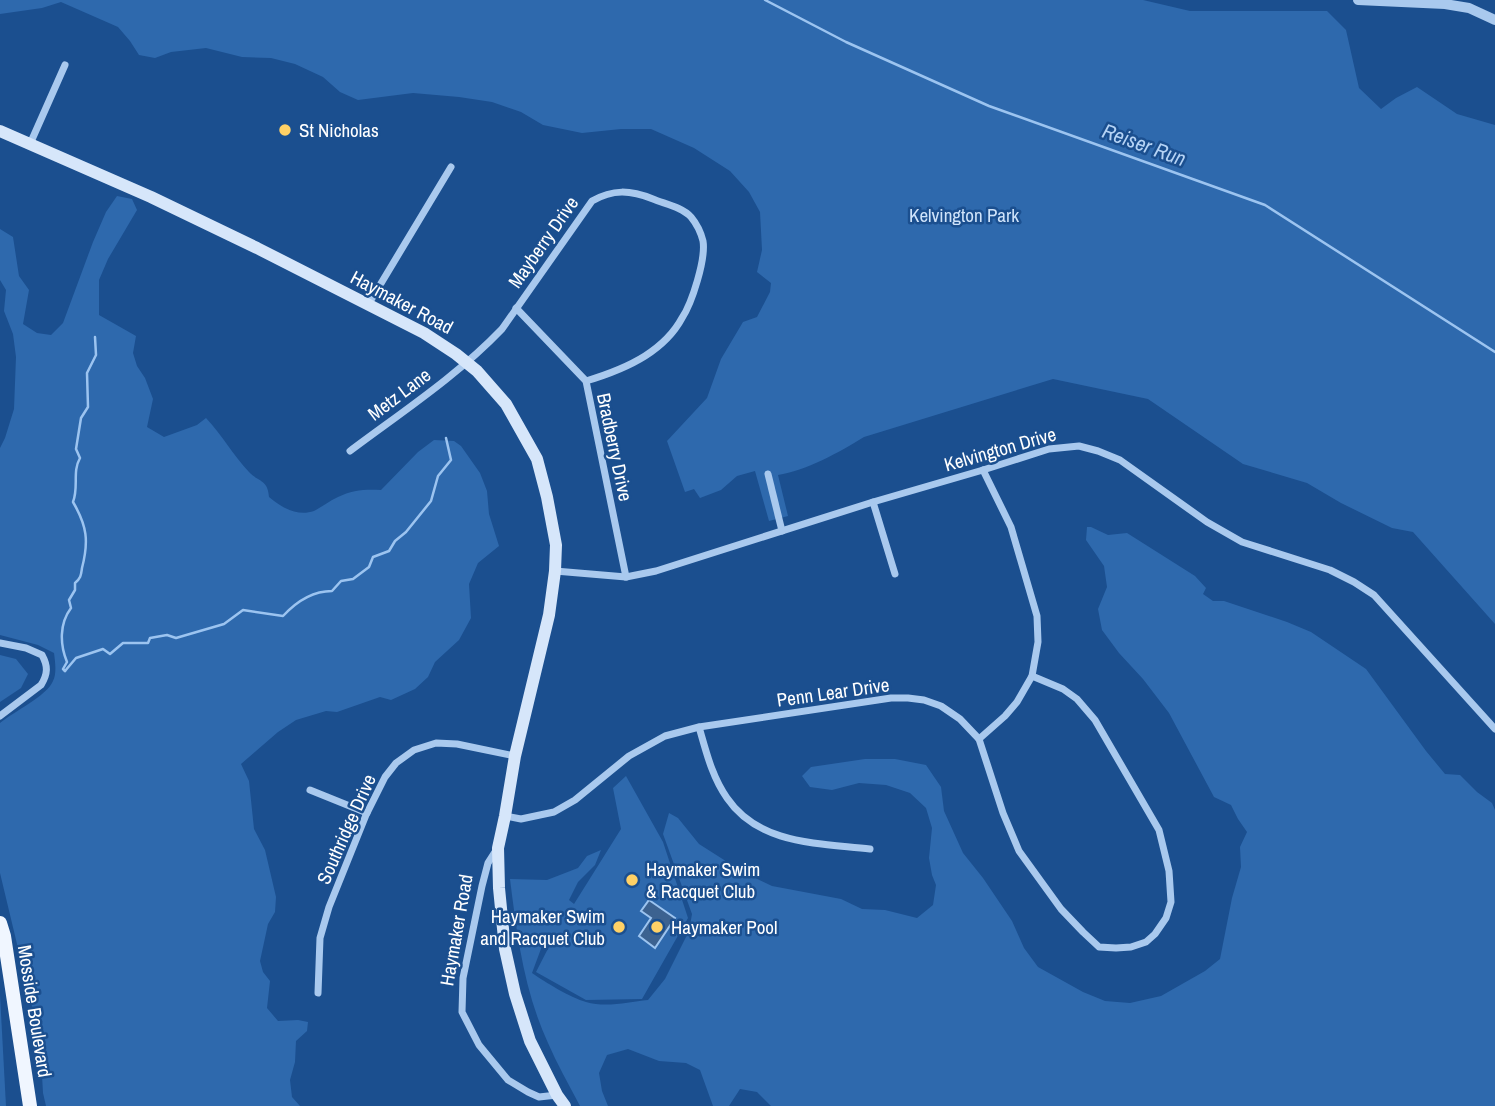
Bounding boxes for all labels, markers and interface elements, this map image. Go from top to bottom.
water label: Reiser Run [1098,116,1190,173]
place label: St Nicholas [299,117,379,143]
marker: St Nicholas [277,122,293,138]
street label: Mayberry Drive [502,191,584,293]
park label: Kelvington Park [909,202,1019,228]
street label: Haymaker Road [346,264,458,340]
street label: Metz Lane [362,362,436,426]
street label: Bradberry Drive [591,391,639,503]
street label: Kelvington Drive [941,421,1059,477]
street label: Penn Lear Drive [775,671,891,713]
street label: Southridge Drive [310,770,382,888]
place label: Haymaker Swim & Racquet Club [646,856,760,904]
street label: Haymaker Road [433,872,479,988]
marker: Haymaker Swim & Racquet Club [624,872,640,888]
place label: Haymaker Swim and Racquet Club [480,903,605,951]
place label: Haymaker Pool [671,914,778,940]
marker: Haymaker Swim and Racquet Club [611,919,627,935]
marker: Haymaker Pool [649,919,665,935]
street label: Mosside Boulevard [12,943,58,1079]

